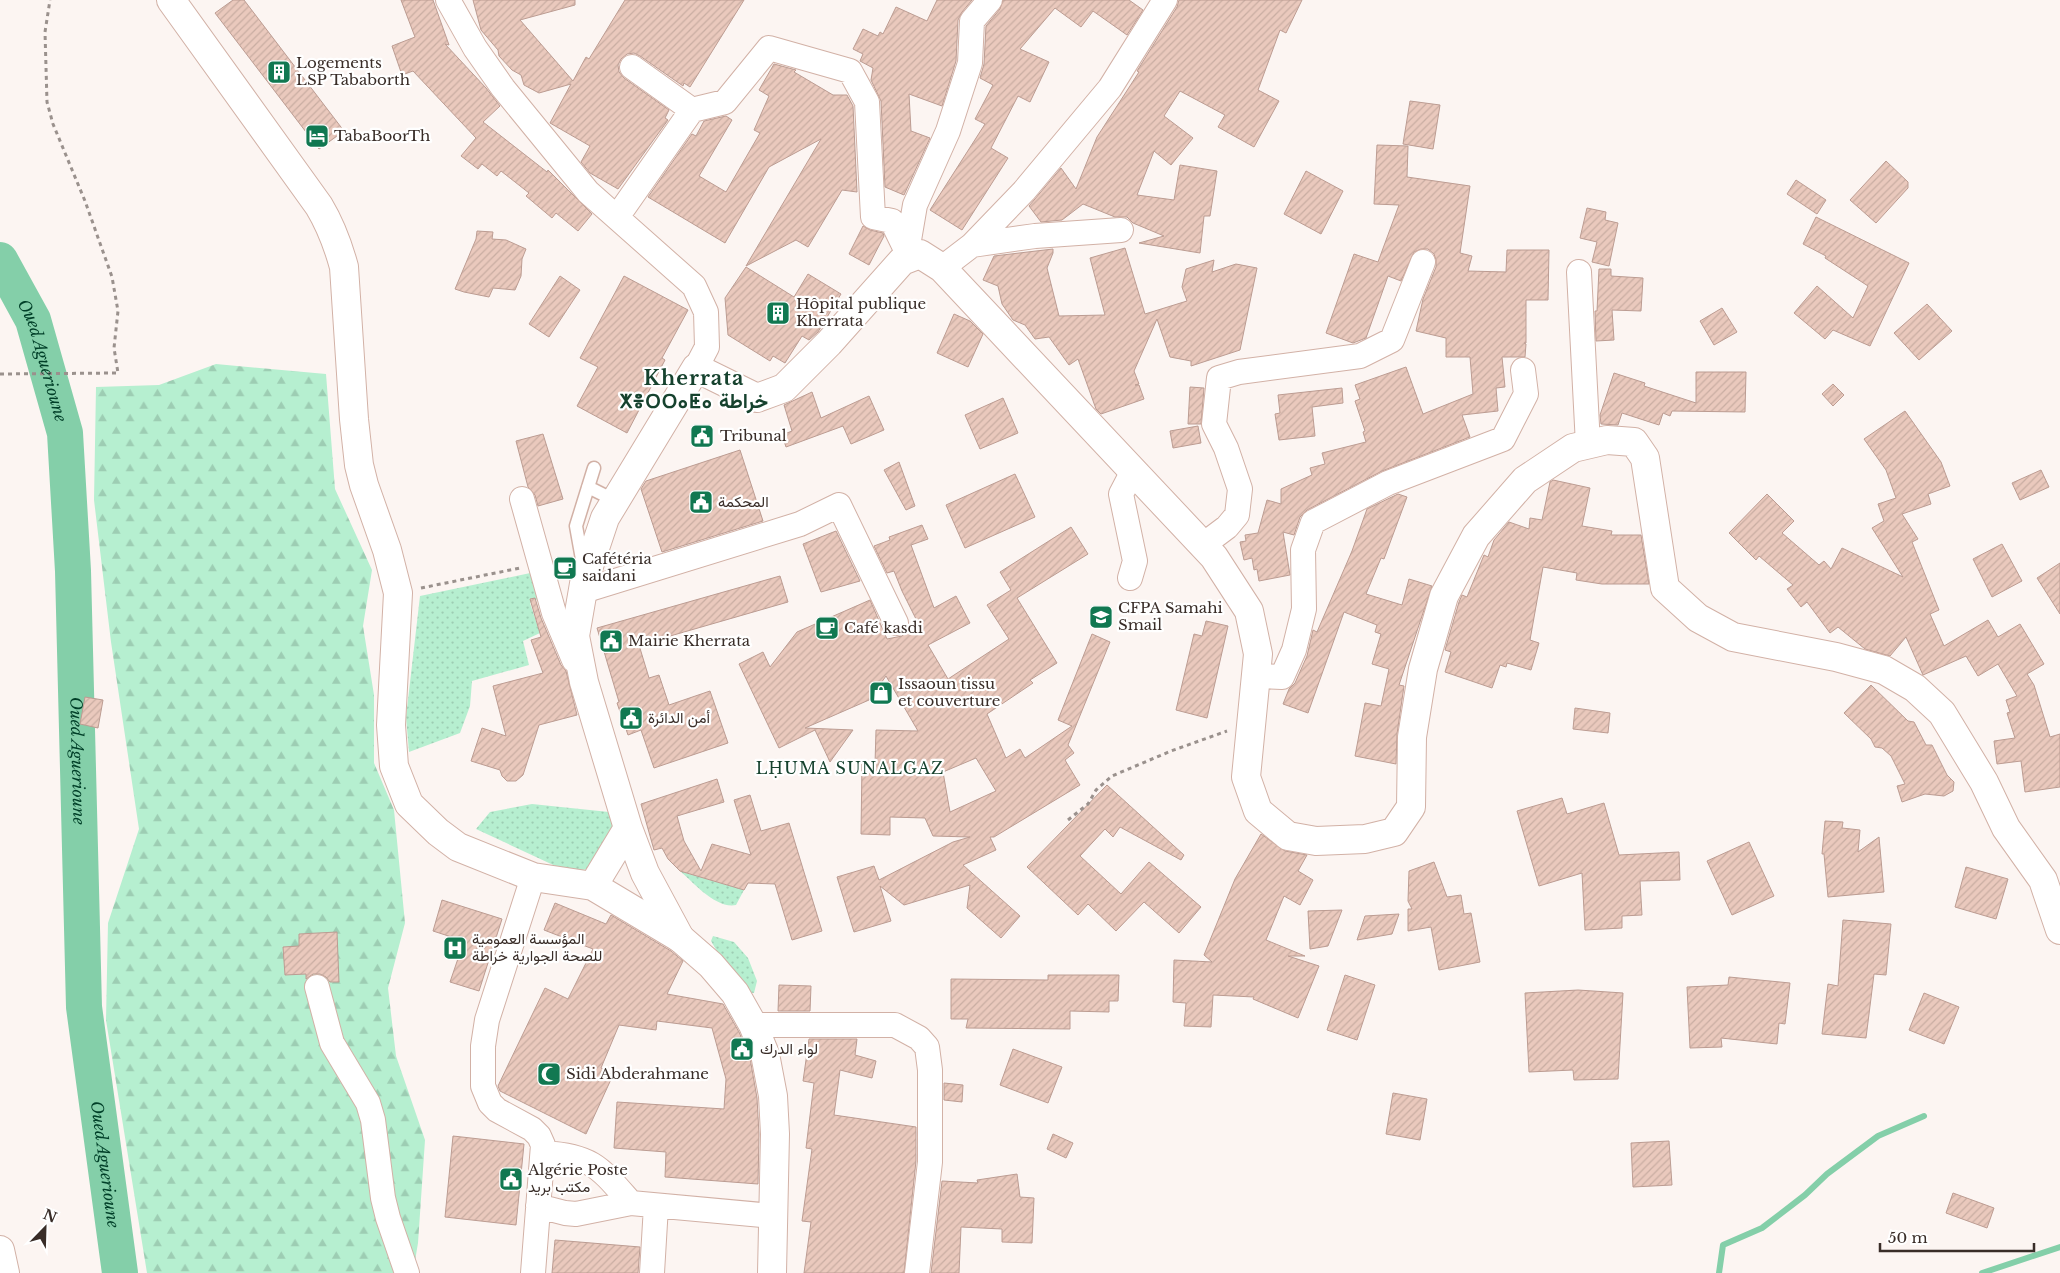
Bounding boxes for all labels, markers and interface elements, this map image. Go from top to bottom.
place label: Logements LSP Tababorth [296,53,410,89]
building icon: Logements LSP Tababorth [266,59,292,85]
hotel icon: TabaBoorTh [304,123,330,149]
place label: TabaBoorTh [334,126,430,145]
place label: Hôpital publique Kherrata [796,294,926,330]
water label: Oued Aguerioune [13,296,72,425]
building icon: Hôpital publique Kherrata [765,300,791,326]
district label: Kherrata ⵅⴻⵔⵔⴰⵟⴰ خراطة [620,366,768,414]
public building icon: Tribunal [689,423,715,449]
place label: Tribunal [720,426,787,445]
public building icon: المحكمة [688,489,714,515]
place label: المحكمة [718,492,769,511]
place label: Cafétéria saidani [582,549,652,585]
cafe icon: Cafétéria saidani [552,555,578,581]
place label: CFPA Samahi Smail [1118,598,1223,634]
school or university icon: CFPA Samahi Smail [1088,604,1114,630]
cafe icon: Café kasdi [814,615,840,641]
place label: Café kasdi [844,618,923,637]
public building icon: Mairie Kherrata [598,628,624,654]
place label: Mairie Kherrata [628,631,751,650]
place label: Issaoun tissu et couverture [898,674,1000,710]
shop icon: Issaoun tissu et couverture [868,680,894,706]
water label: Oued Aguerioune [66,697,89,826]
public building icon: أمن الدائرة [618,705,644,731]
place label: أمن الدائرة [648,708,711,728]
district label: LḤUMA SUNALGAZ [756,758,944,778]
place label: المؤسسة العمومية للصحة الجوارية خراطة [472,929,602,965]
hospital icon: المؤسسة العمومية للصحة الجوارية خراطة [442,935,468,961]
public building icon: لواء الدرك [729,1036,755,1062]
place label: لواء الدرك [760,1039,818,1058]
mosque icon: Sidi Abderahmane [536,1061,562,1087]
place label: Sidi Abderahmane [566,1064,709,1083]
water label: Oued Aguerioune [87,1100,124,1230]
place label: Algérie Poste مكتب بريد [527,1160,628,1196]
public building icon: Algérie Poste مكتب بريد [498,1166,524,1192]
north arrow [20,1203,70,1253]
text: N [41,1205,60,1227]
scale bar [1880,1220,2034,1252]
text: 50 m [1888,1228,1928,1247]

